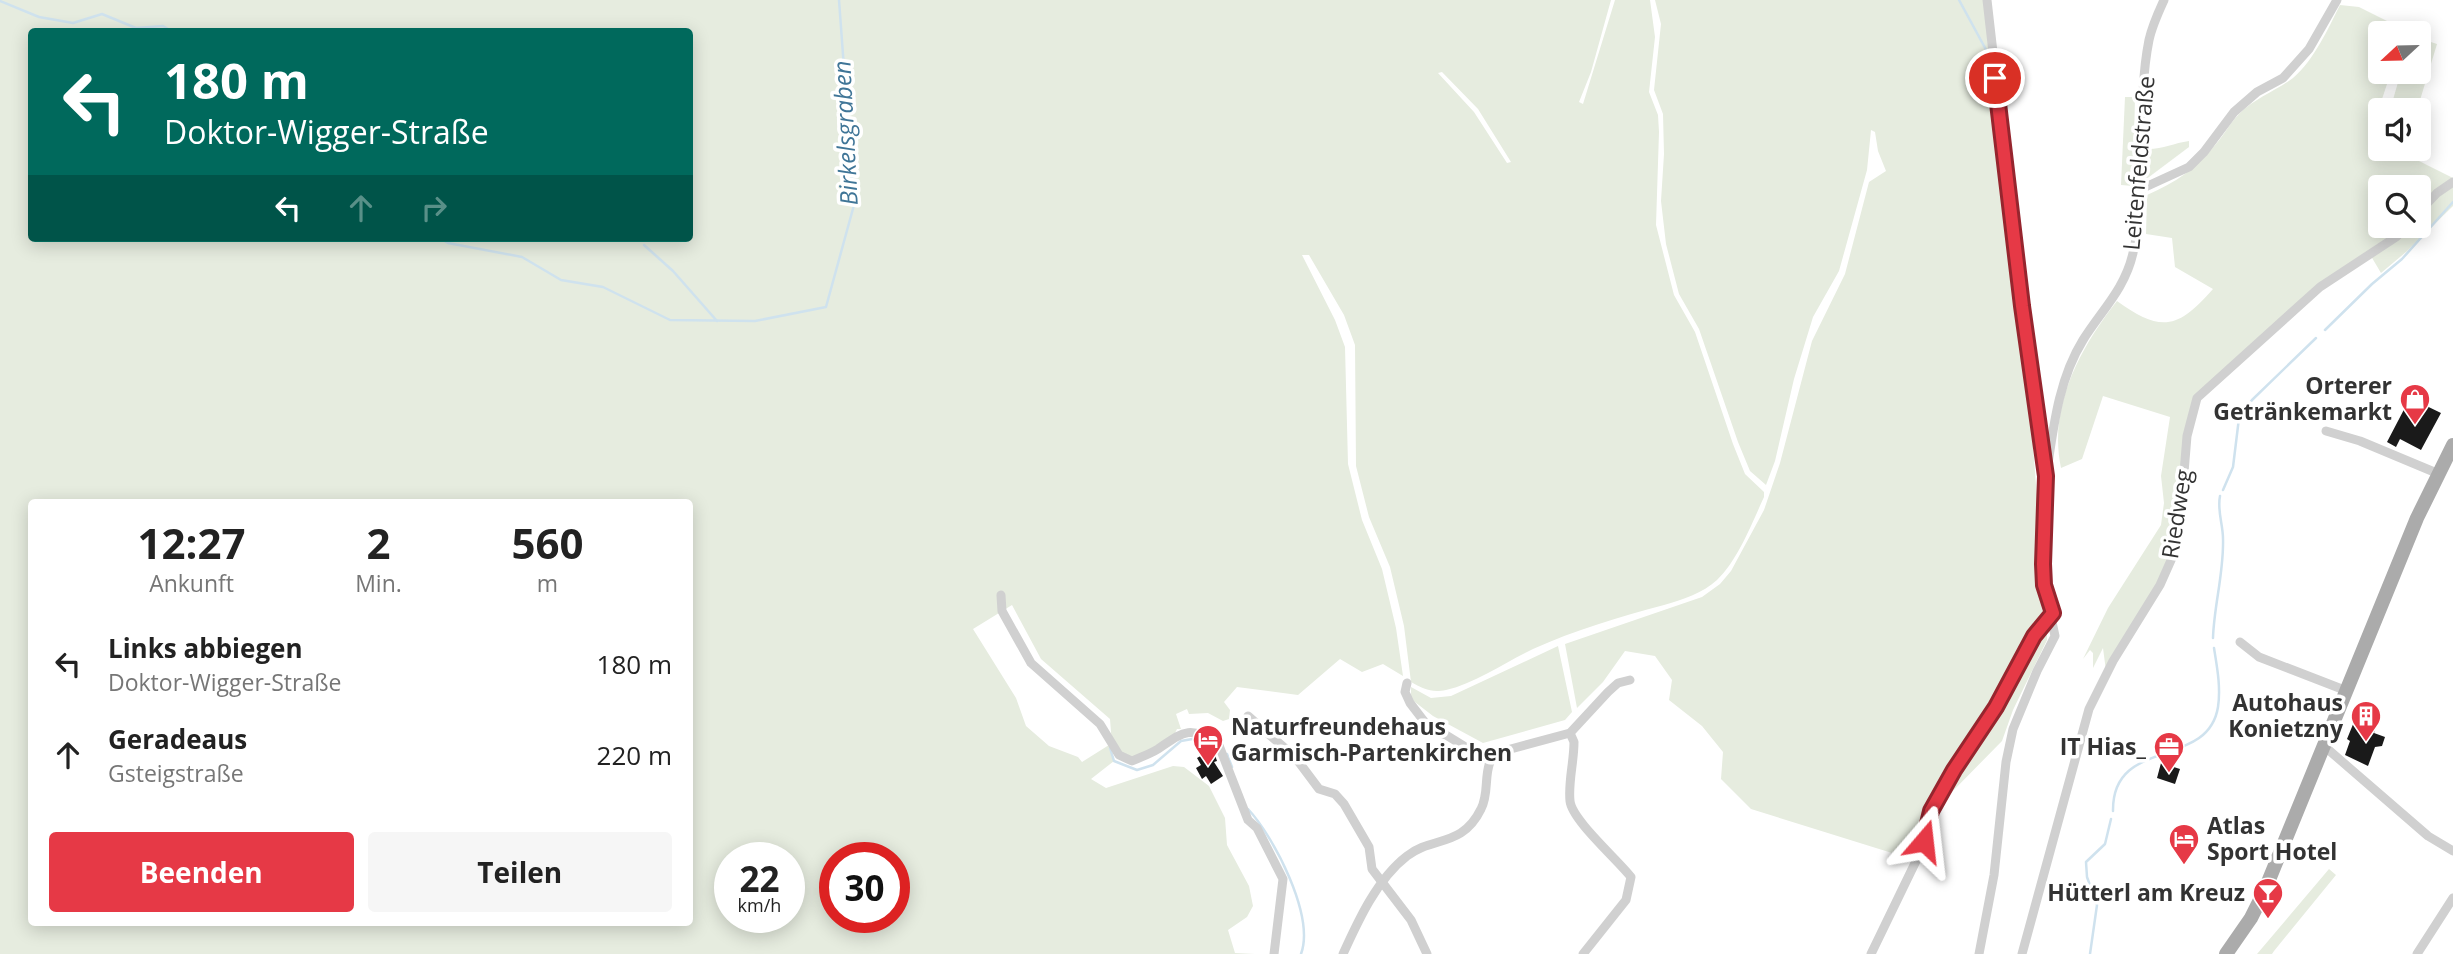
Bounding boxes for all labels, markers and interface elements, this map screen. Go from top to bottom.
north arrow [2368,21,2431,84]
map controls [2368,21,2431,238]
text: 180 m [164,47,309,113]
pin [1965,48,2025,108]
icon: left [49,56,140,147]
icon: arrive [1976,59,2014,97]
water label: Birkelsgraben [824,60,865,206]
street label: Leitenfeldstraße [2114,74,2162,252]
button: sound [2368,98,2431,161]
text: Doktor-Wigger-Straße [164,110,489,153]
button: search [2368,175,2431,238]
icon: left [269,189,307,227]
icon: ahead [342,189,380,227]
icon: right [415,189,453,227]
place label: Orterer Getränkemarkt [2213,369,2392,427]
shop icon: Orterer Getränkemarkt [2398,382,2432,426]
street label: Riedweg [2153,466,2199,561]
text: 12:27 [138,514,246,571]
text: 2 [366,514,391,571]
text: 560 [511,514,583,571]
text: Ankunft [149,567,234,599]
text: Min. [355,567,402,599]
text: m [537,567,558,599]
text: Links abbiegen [108,630,303,666]
icon: left [49,645,87,683]
text: 180 m [597,646,672,682]
text: Doktor-Wigger-Straße [108,666,341,698]
place label: Autohaus Konietzny [2228,686,2344,744]
building icon: Autohaus Konietzny [2349,699,2383,743]
place label: Naturfreundehaus Garmisch-Partenkirchen [1231,710,1512,768]
text: Geradeaus [108,721,247,757]
hotel icon: Naturfreundehaus Garmisch-Partenkirchen [1191,723,1225,767]
place label: IT Hias_ [2060,730,2147,762]
office icon: IT Hias_ [2152,730,2186,774]
icon: ahead [49,736,87,774]
text: 220 m [597,737,672,773]
text: Gsteigstraße [108,757,244,789]
position arrow [1887,804,1961,878]
place label: Atlas Sport Hotel [2207,809,2337,867]
hotel icon: Atlas Sport Hotel [2167,822,2201,866]
button: Beenden [49,832,354,912]
button: Teilen [368,832,672,912]
speed limit sign: 30 [819,842,910,933]
text: 22 [739,855,780,902]
place label: Hütterl am Kreuz [2047,876,2245,908]
bar icon: Hütterl am Kreuz [2251,876,2285,920]
text: km/h [738,893,781,917]

